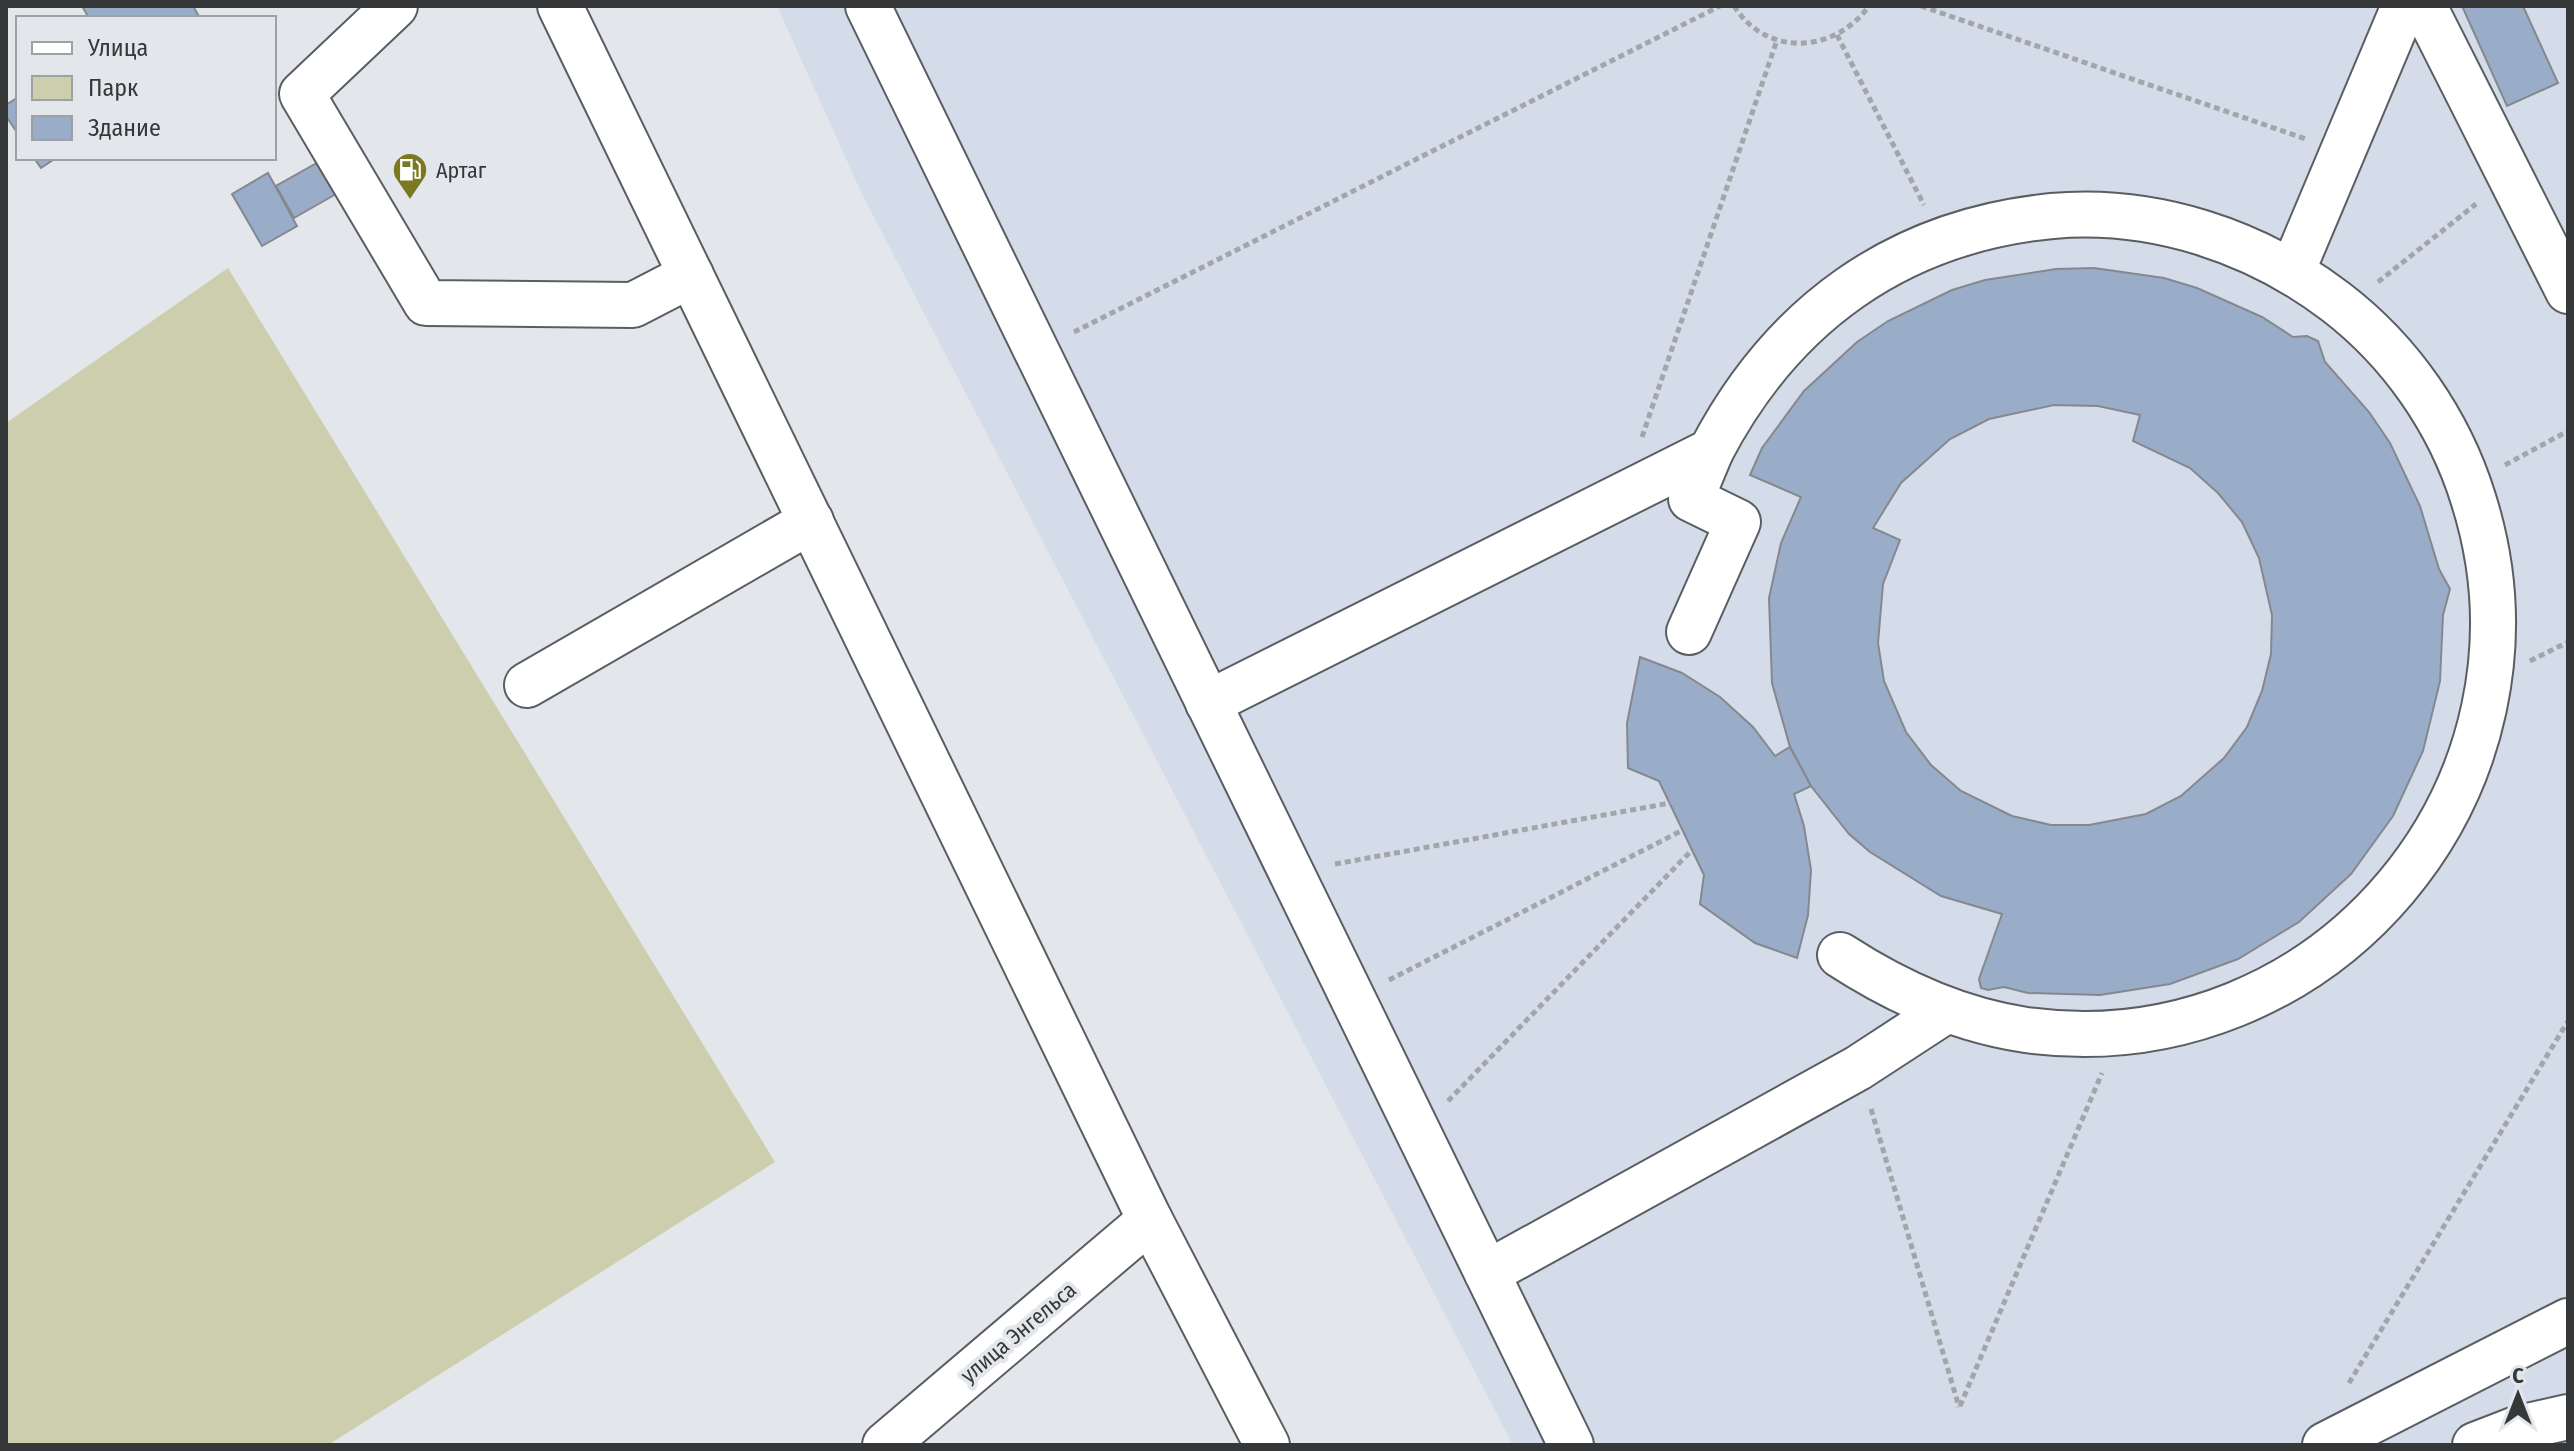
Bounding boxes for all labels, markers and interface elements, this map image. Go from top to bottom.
legend [16,16,276,160]
text: Улица [87,34,148,62]
text: Парк [88,74,139,102]
text: Здание [88,114,161,142]
fuel station icon: Артаг [391,151,429,201]
place label: Артаг [436,157,487,184]
street label: улица Энгельса [955,1276,1082,1389]
north arrow [2478,1355,2558,1435]
text: С [2512,1362,2524,1389]

